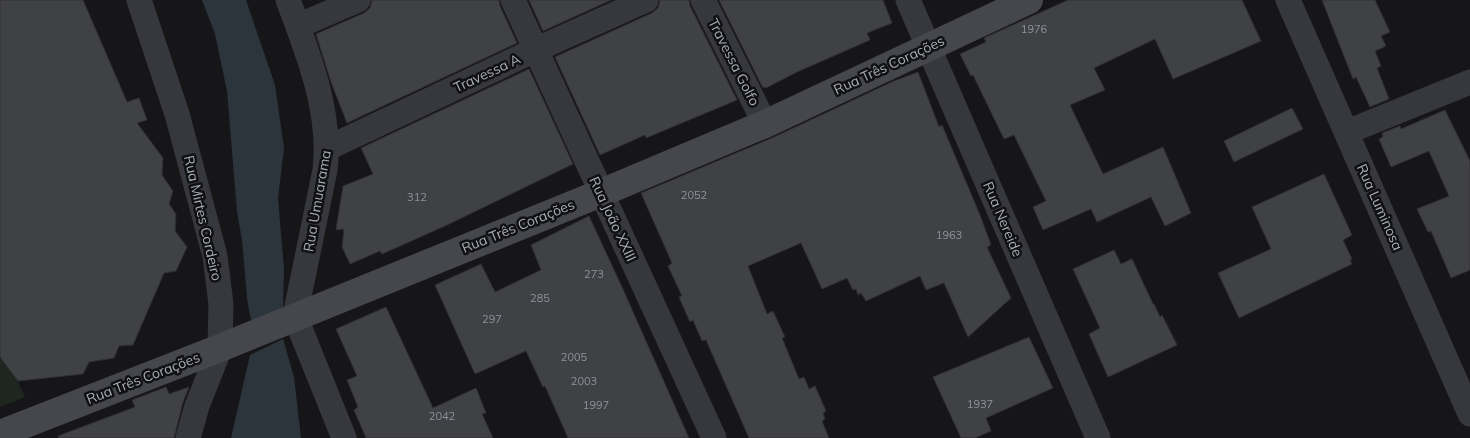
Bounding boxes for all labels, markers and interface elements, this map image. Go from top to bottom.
street label: Travessa Golfo [704,15,764,109]
house number: 1976 [1021,22,1048,36]
street label: Rua Três Corações [831,31,947,99]
street label: Travessa A [451,49,524,96]
street label: Rua Umuarama [299,149,335,253]
street label: Rua Mirtes Cordeiro [180,154,226,282]
street label: Rua Luminosa [1353,161,1407,253]
street label: Rua João XXIII [585,174,641,264]
street label: Rua Nereide [979,179,1027,259]
house number: 2052 [681,188,708,202]
house number: 312 [407,190,427,204]
street label: Rua Três Corações [459,195,577,257]
house number: 1963 [936,228,962,242]
house number: 273 [584,267,604,281]
house number: 285 [530,291,550,305]
house number: 297 [482,312,502,326]
street label: Rua Três Corações [84,348,202,408]
house number: 2005 [561,350,588,364]
house number: 2003 [571,374,597,388]
house number: 1937 [967,397,993,411]
house number: 1997 [583,398,609,412]
house number: 2042 [429,409,456,423]

